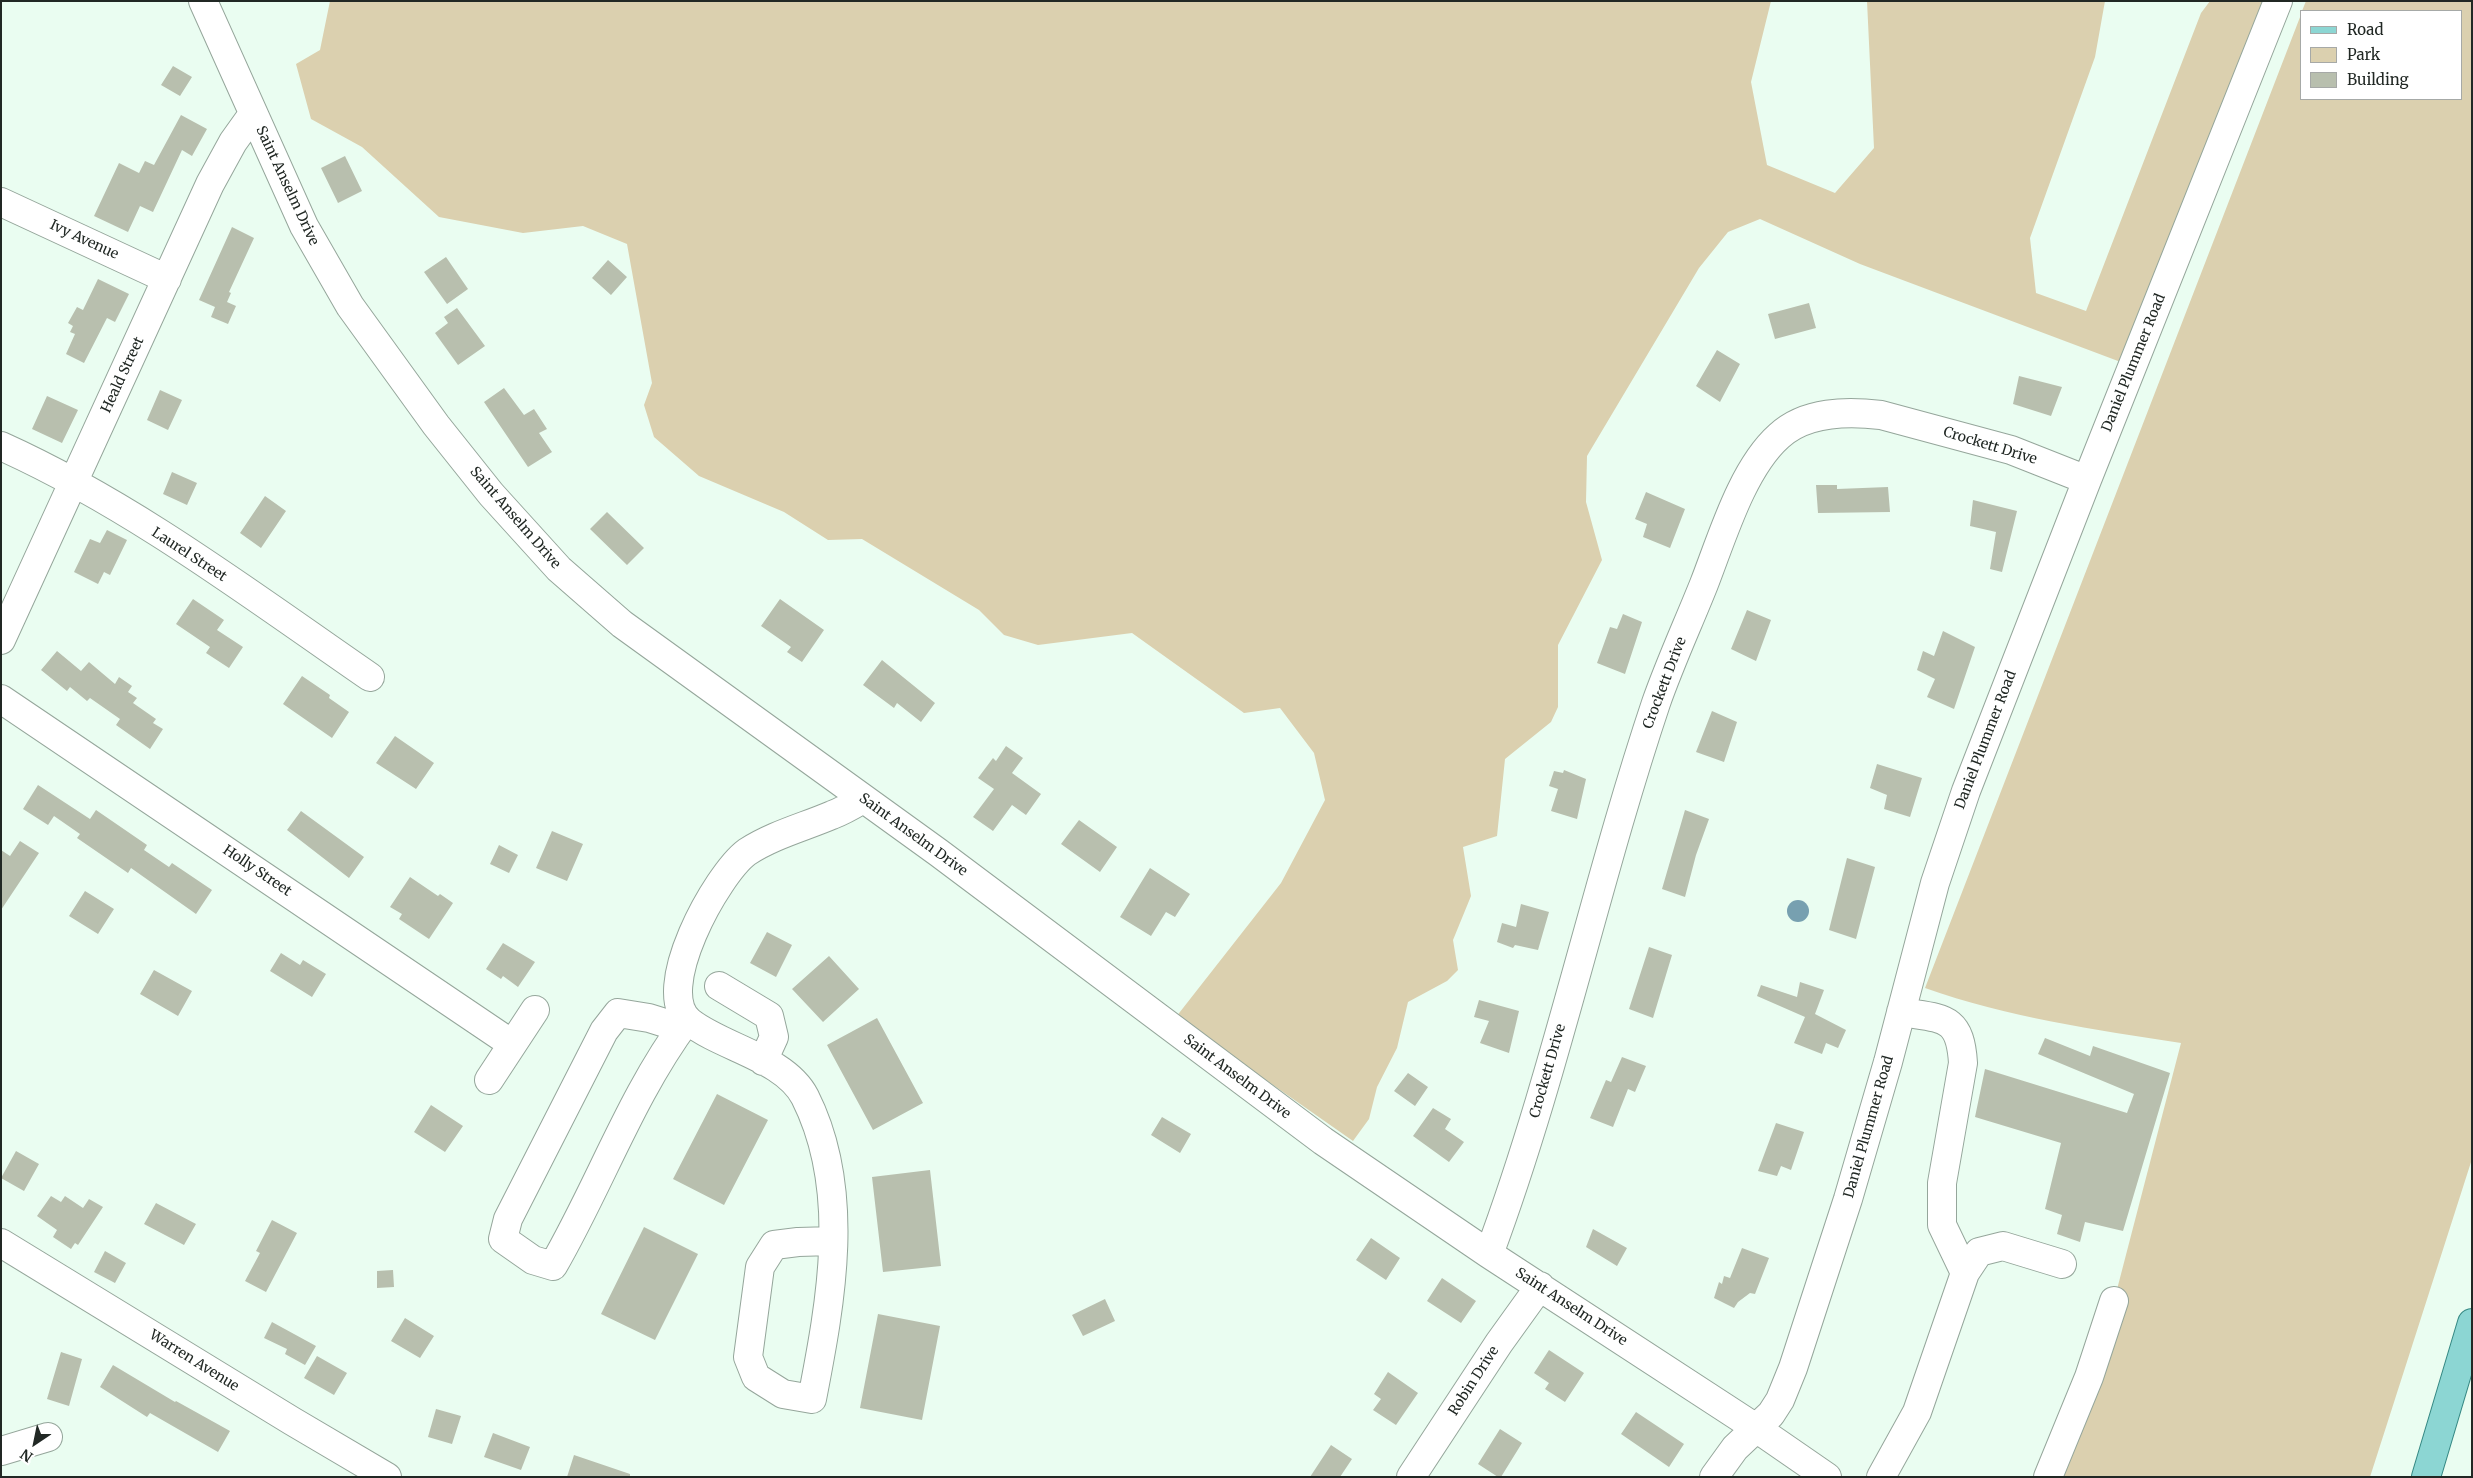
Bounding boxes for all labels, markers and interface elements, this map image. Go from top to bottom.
legend [2300,10,2463,100]
text: Road [2347,20,2383,39]
text: Park [2347,45,2380,64]
text: Building [2347,70,2409,89]
street label: Saint Anselm Drive [252,124,322,248]
street label: Ivy Avenue [47,217,121,263]
street label: Daniel Plummer Road [2099,292,2169,434]
street label: Heald Street [98,334,148,416]
street label: Crockett Drive [1941,424,2039,468]
street label: Saint Anselm Drive [466,464,564,572]
street label: Laurel Street [148,525,230,585]
street label: Crockett Drive [1640,635,1690,731]
street label: Daniel Plummer Road [1952,668,2020,812]
street label: Saint Anselm Drive [856,790,970,880]
street label: Holly Street [220,842,294,900]
street label: Crockett Drive [1527,1022,1569,1120]
street label: Saint Anselm Drive [1180,1031,1294,1123]
street label: Daniel Plummer Road [1841,1054,1897,1200]
street label: Saint Anselm Drive [1512,1265,1630,1349]
street label: Warren Avenue [146,1327,242,1395]
street label: Robin Drive [1445,1343,1503,1419]
north arrow [10,1418,60,1468]
text: N [17,1445,36,1466]

